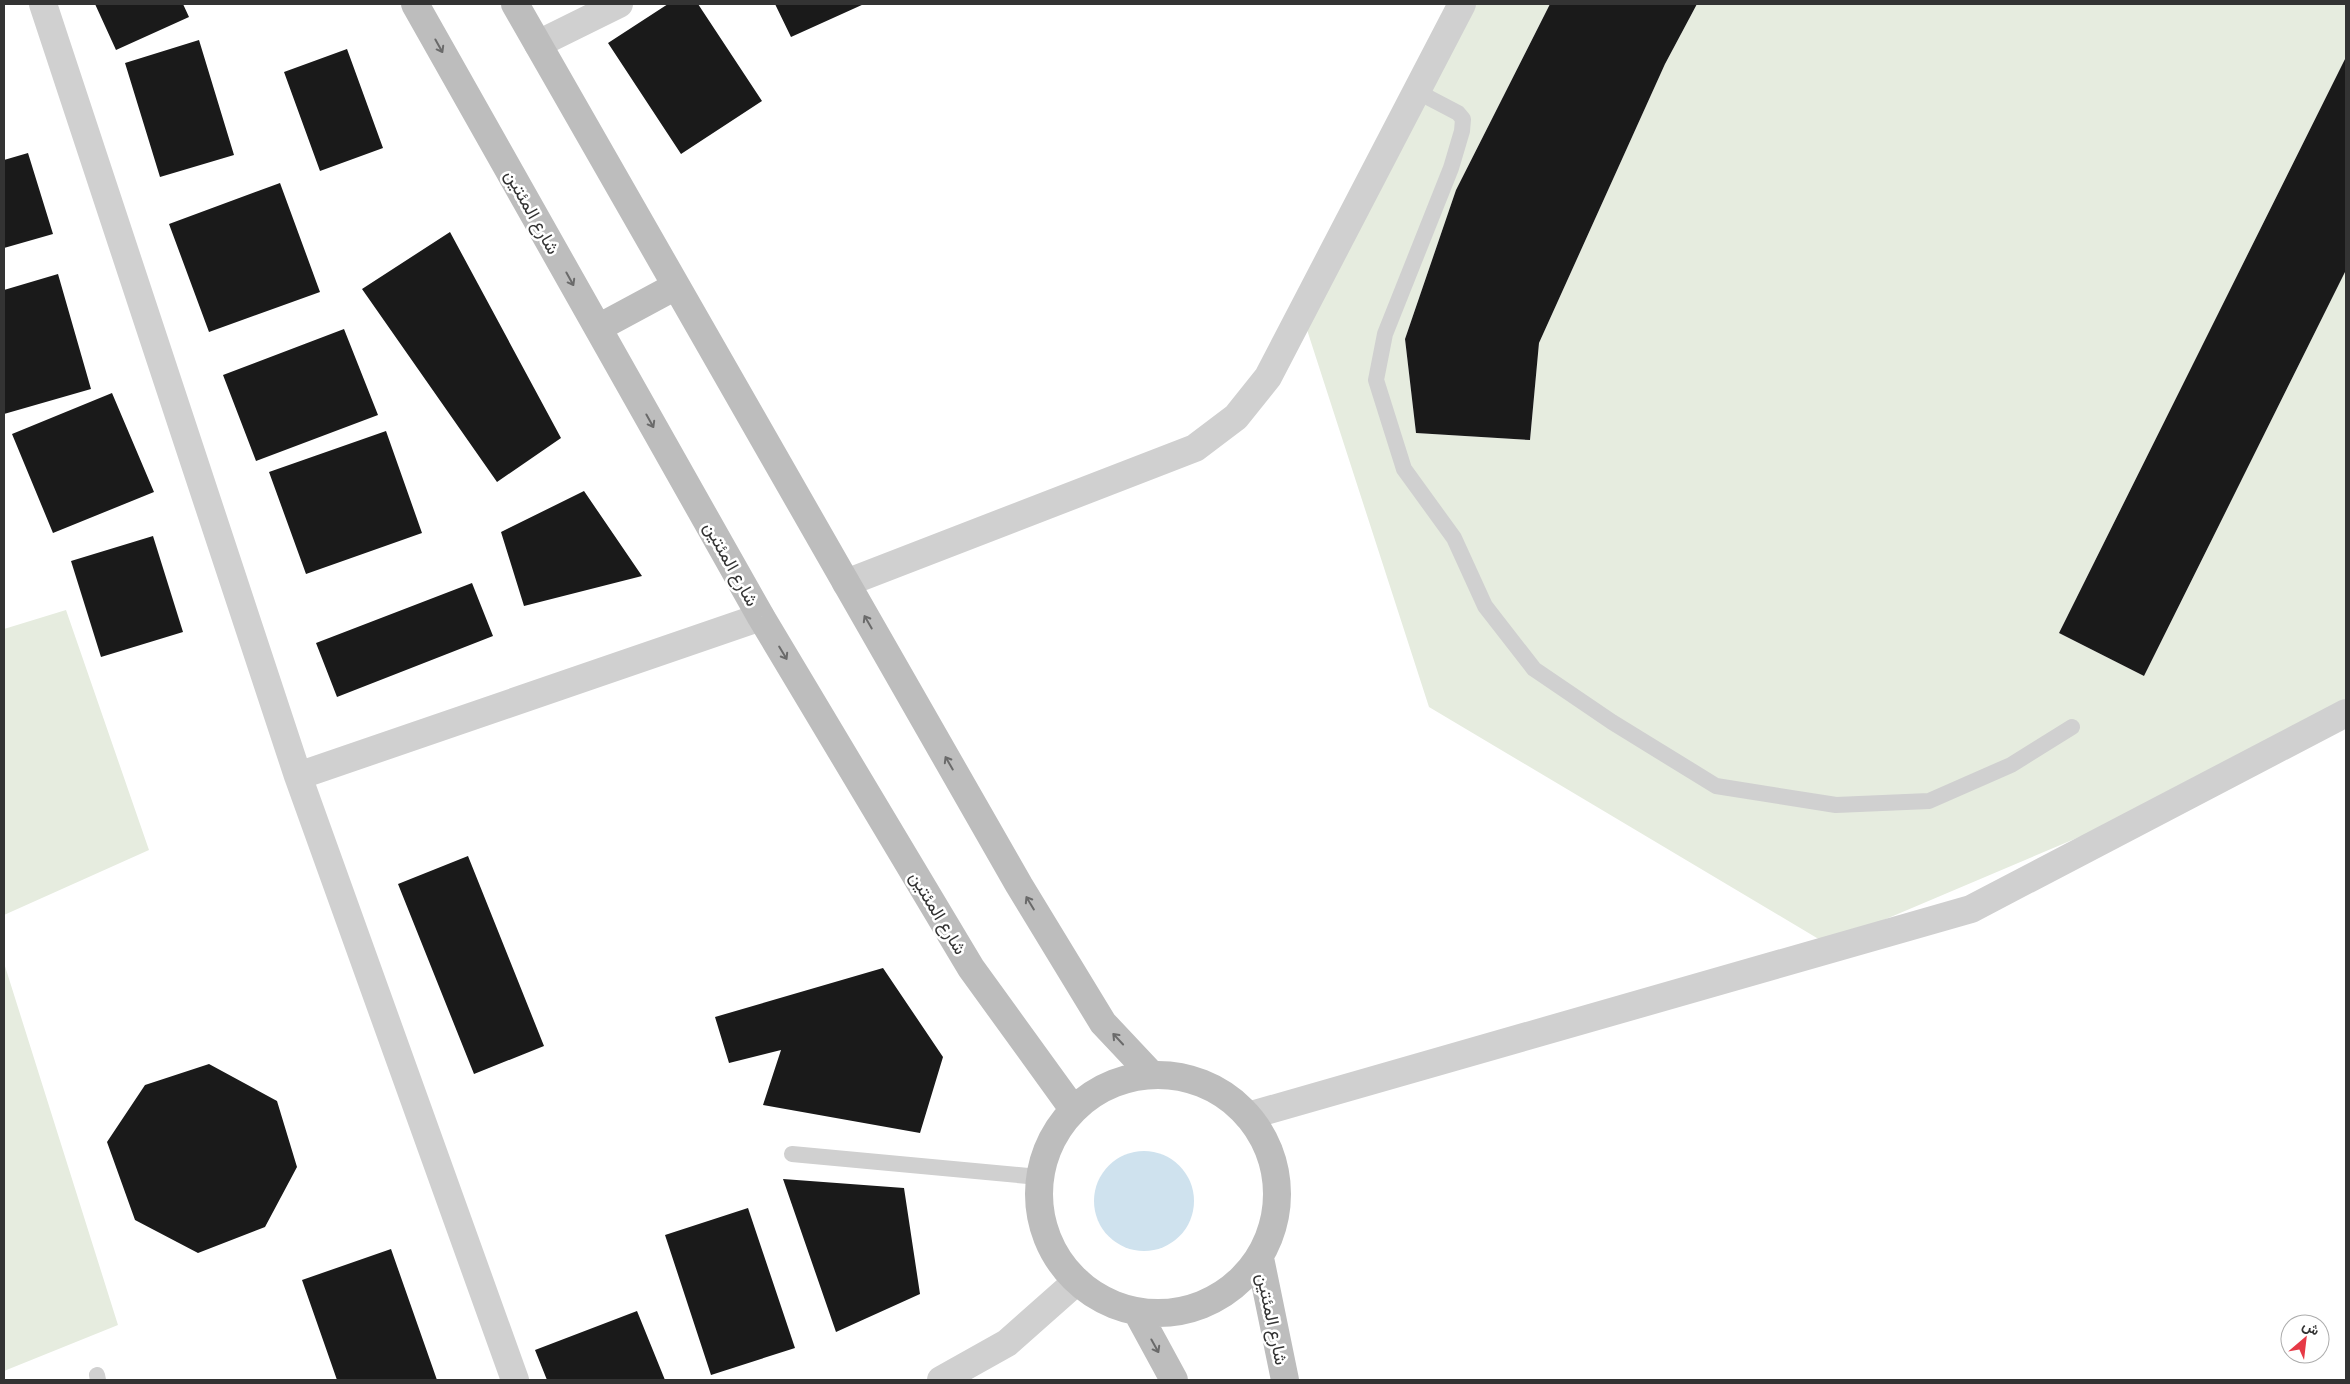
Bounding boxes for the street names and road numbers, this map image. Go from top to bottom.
street label: شارع المئتين [498,166,563,259]
street label: شارع المئتين [697,518,762,611]
street label: شارع المئتين [903,868,971,960]
street label: شارع المئتين [1250,1271,1291,1367]

